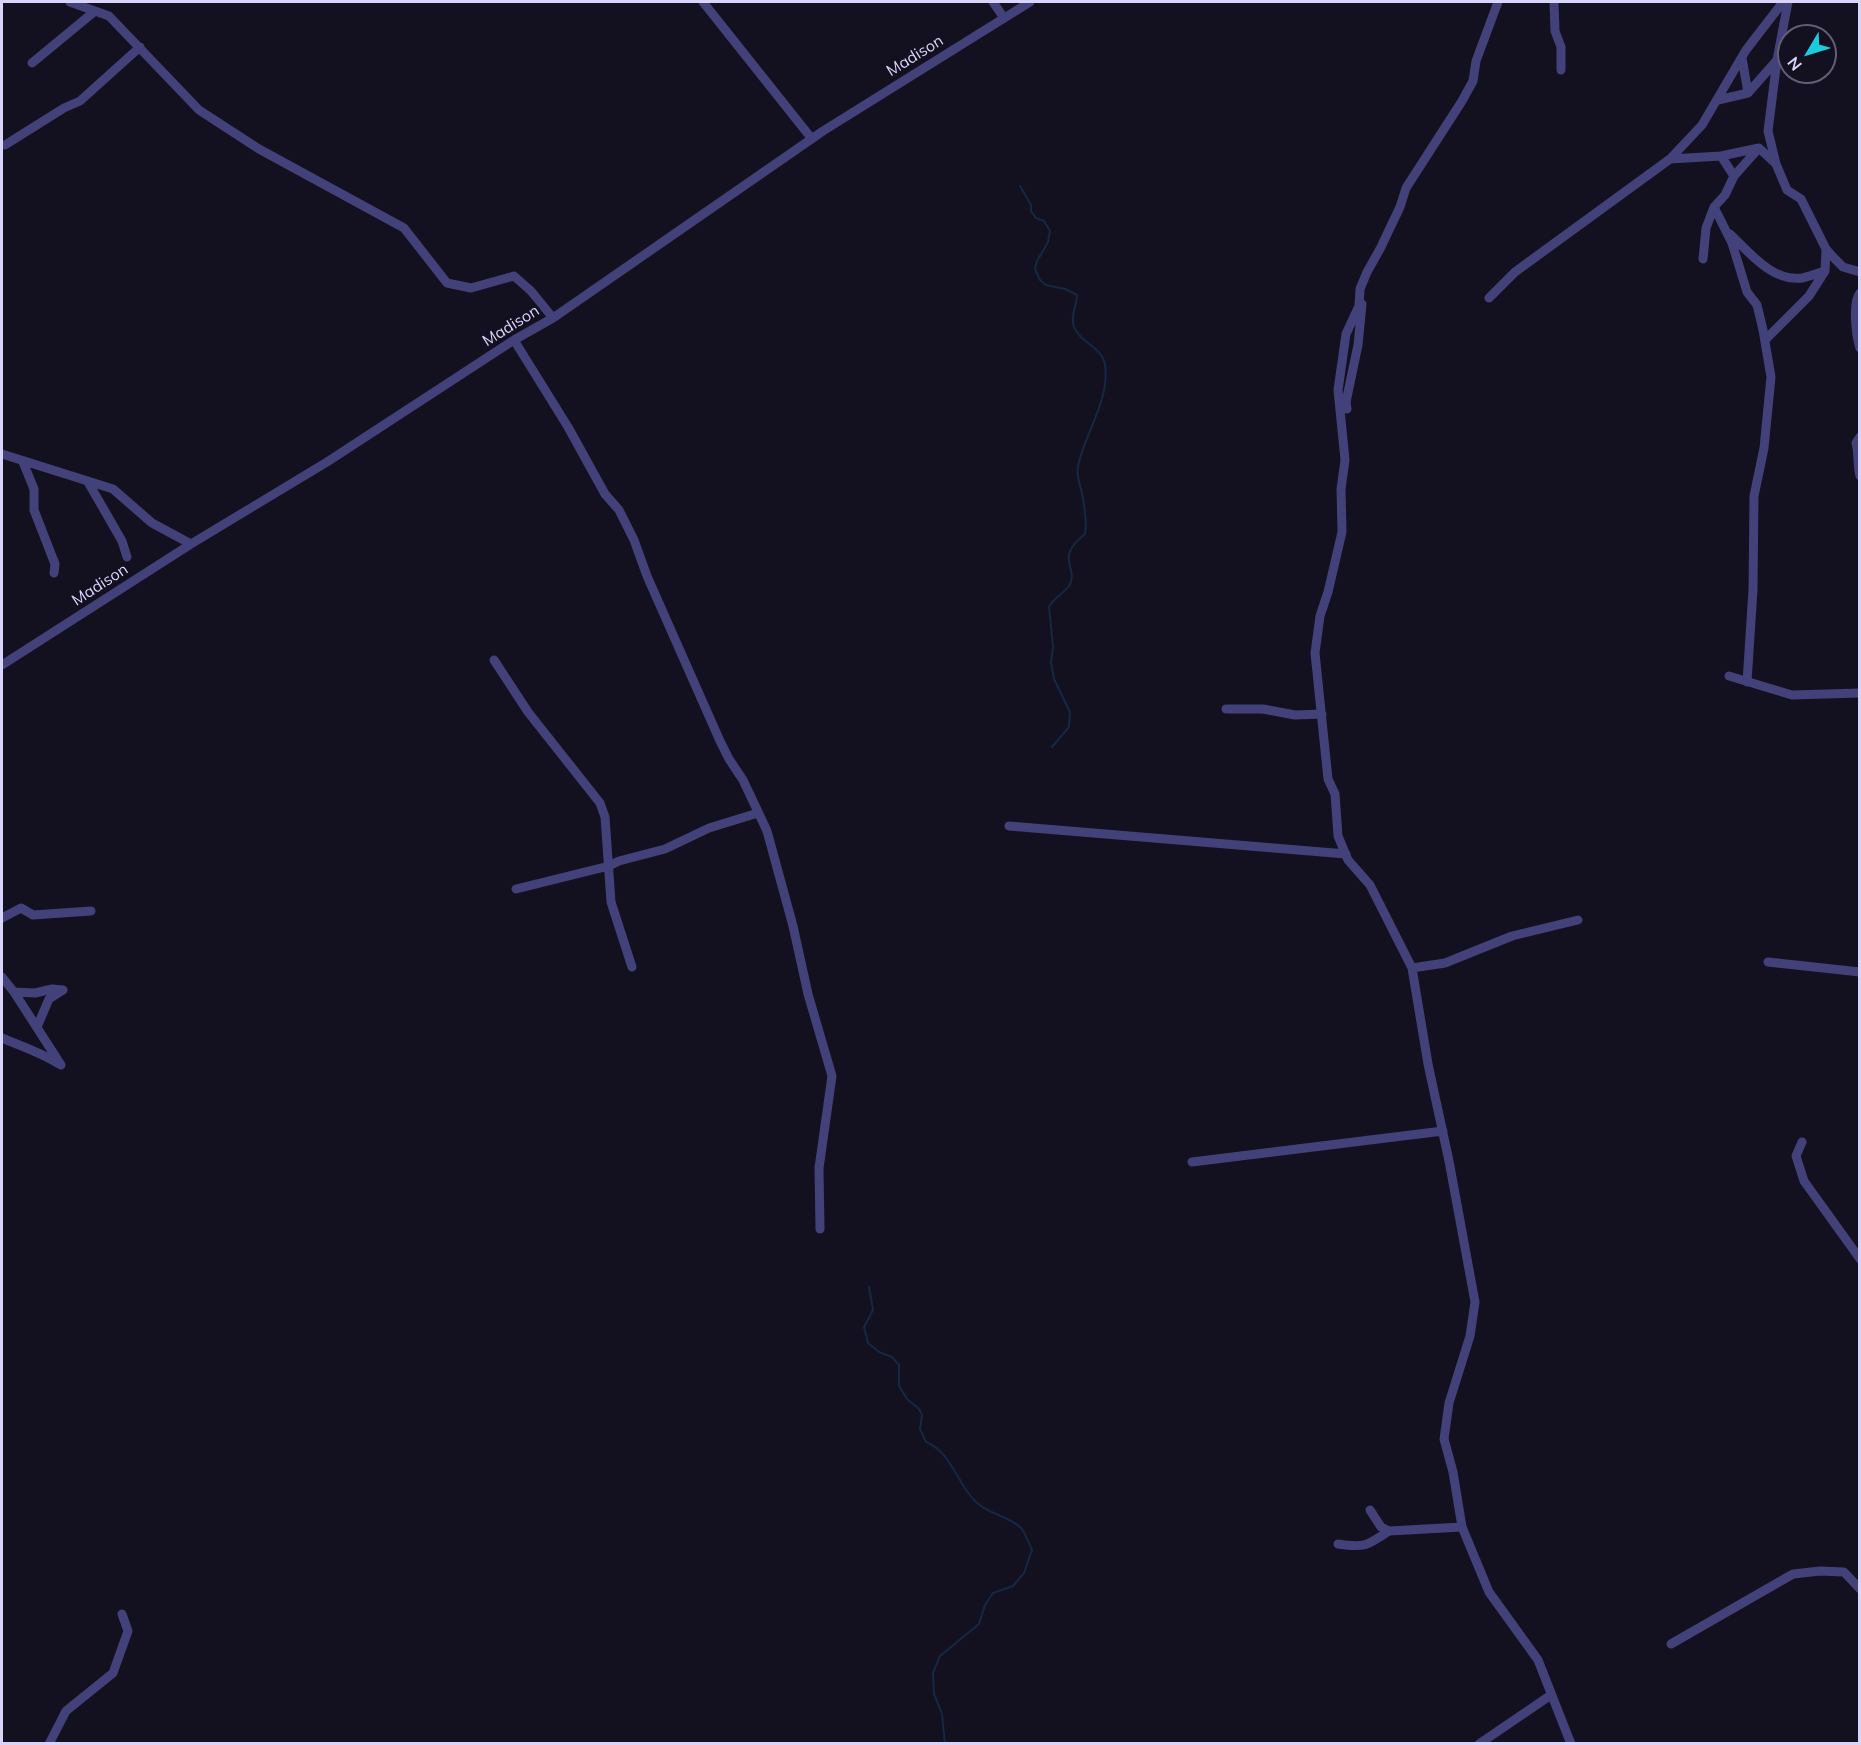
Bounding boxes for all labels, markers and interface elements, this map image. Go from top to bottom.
north arrow [1777,24,1837,84]
street label: Madison [883,31,947,81]
text: N [1783,53,1806,75]
street label: Madison [479,301,543,351]
street label: Madison [68,560,132,610]

